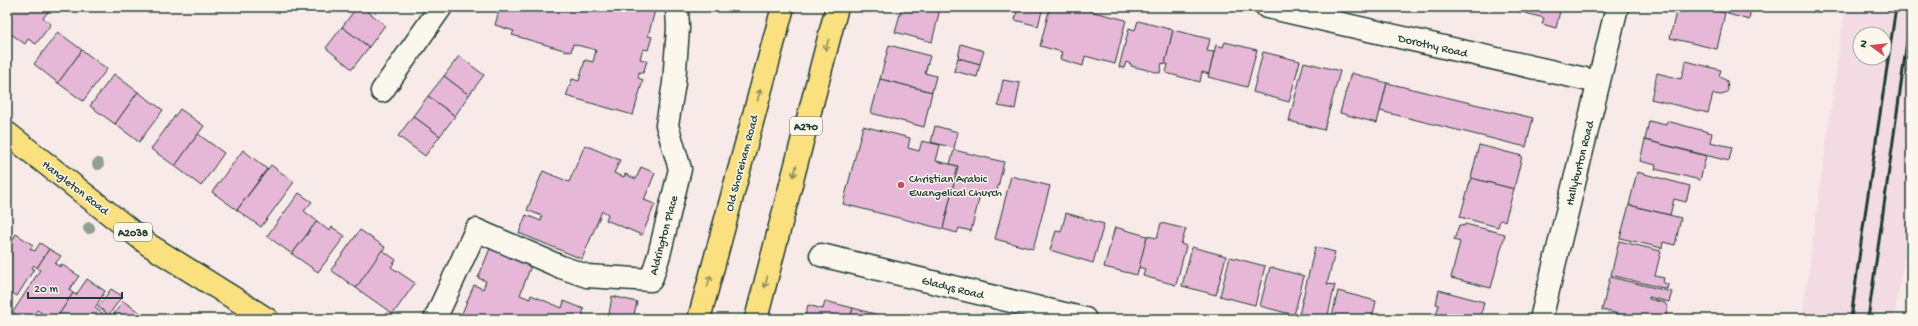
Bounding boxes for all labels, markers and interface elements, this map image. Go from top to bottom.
north arrow [1852,26,1892,66]
street label: Dorothy Road [1395,32,1470,62]
one-way arrow [823,38,831,51]
text: N [1858,39,1871,49]
one-way arrow [756,89,764,102]
street label: Old Shoreham Road [723,113,763,213]
road number: A270 [790,117,822,135]
street label: Hallyburton Road [1564,119,1598,207]
street label: Hangleton Road [39,158,112,220]
one-way arrow [790,164,798,177]
place label: Christian Arabic Evangelical Church [909,173,1003,201]
marker: Christian Arabic Evangelical Church [896,180,906,190]
street label: Aldrington Place [648,193,683,277]
road number: A2038 [114,223,152,241]
scale bar [28,274,122,300]
street label: Gladys Road [920,274,986,304]
one-way arrow [706,275,714,288]
one-way arrow [762,275,769,288]
text: 20 m [34,283,59,297]

